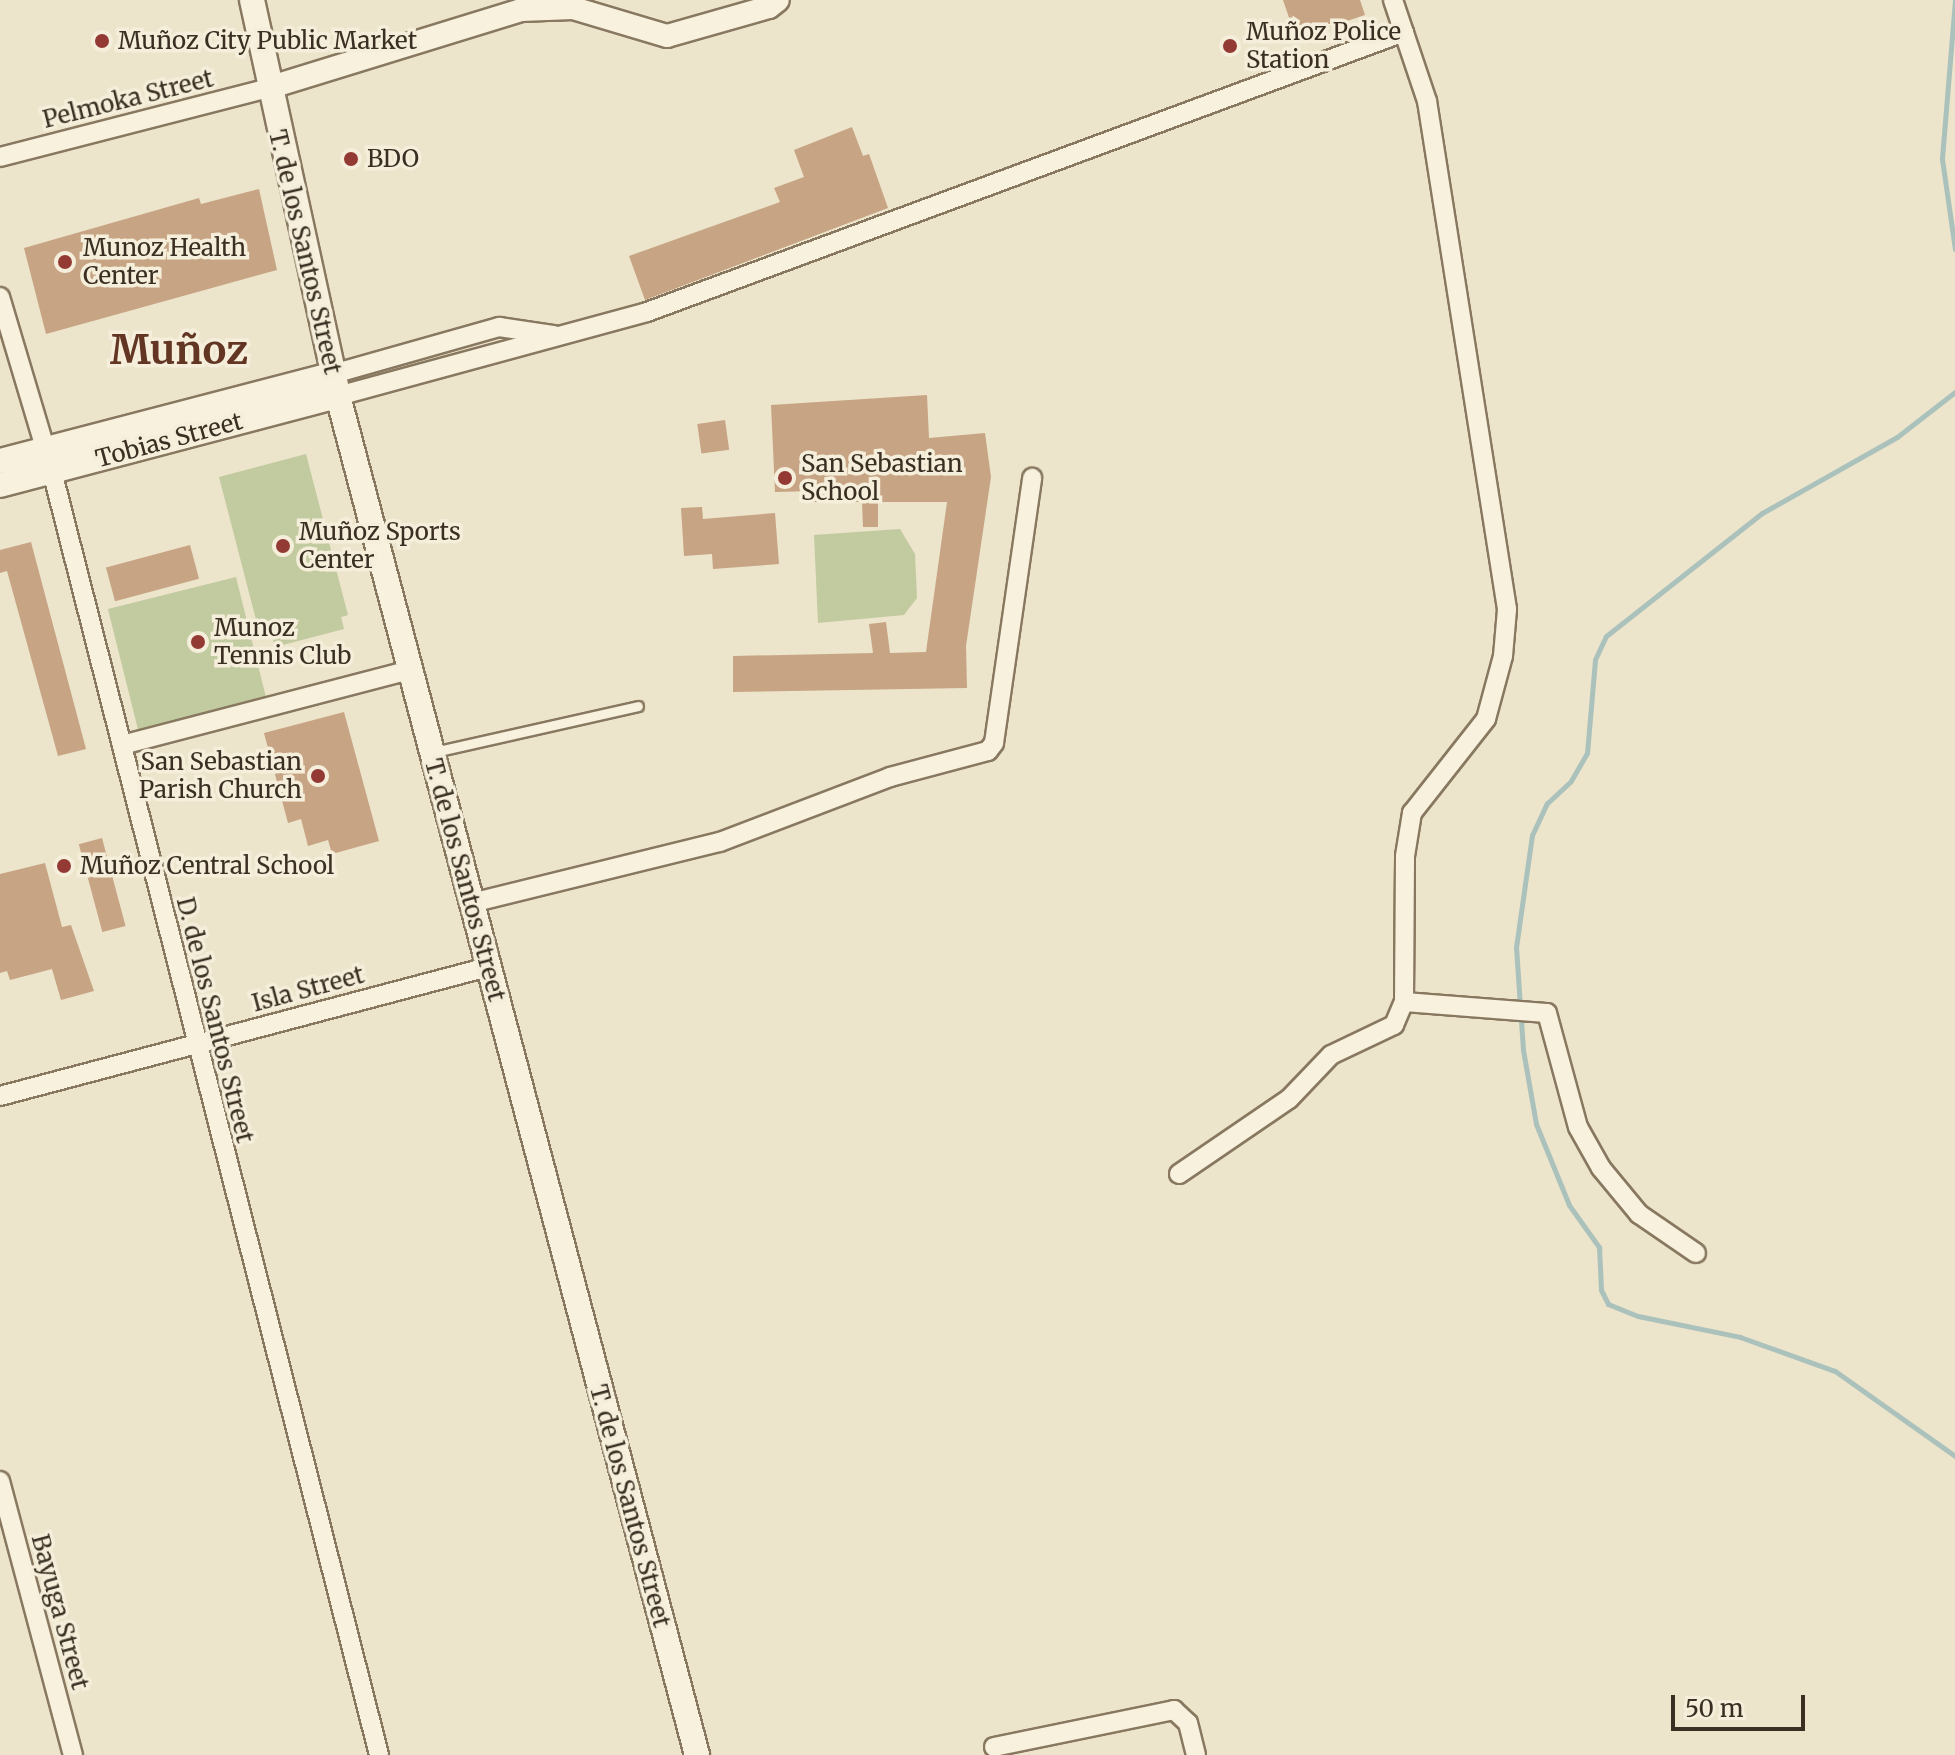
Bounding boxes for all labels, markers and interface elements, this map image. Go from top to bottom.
place label: Muñoz Police Station [1246,18,1401,74]
place label: Muñoz City Public Market [118,27,417,55]
marker: Muñoz City Public Market [93,32,111,50]
marker: Muñoz Police Station [1221,37,1239,55]
street label: Pelmoka Street [40,64,216,134]
street label: T. de los Santos Street [263,127,347,377]
place label: BDO [367,145,419,173]
marker: BDO [342,150,360,168]
place label: Munoz Health Center [83,234,246,290]
marker: Munoz Health Center [54,251,76,273]
district label: Muñoz [110,326,248,374]
street label: Tobias Street [92,407,246,473]
place label: San Sebastian School [801,450,963,506]
marker: San Sebastian School [776,469,794,487]
place label: Muñoz Sports Center [299,518,461,574]
marker: Muñoz Sports Center [274,537,292,555]
place label: Munoz Tennis Club [214,614,351,670]
marker: Munoz Tennis Club [189,633,207,651]
place label: San Sebastian Parish Church [139,748,302,804]
street label: T. de los Santos Street [419,755,511,1005]
marker: San Sebastian Parish Church [309,767,327,785]
place label: Muñoz Central School [80,852,334,880]
marker: Muñoz Central School [55,857,73,875]
street label: D. de los Santos Street [171,894,259,1146]
street label: Isla Street [249,960,367,1018]
street label: T. de los Santos Street [584,1381,676,1631]
street label: Bayuga Street [25,1531,95,1693]
scale bar [1675,1679,1809,1729]
text: 50 m [1685,1693,1744,1724]

